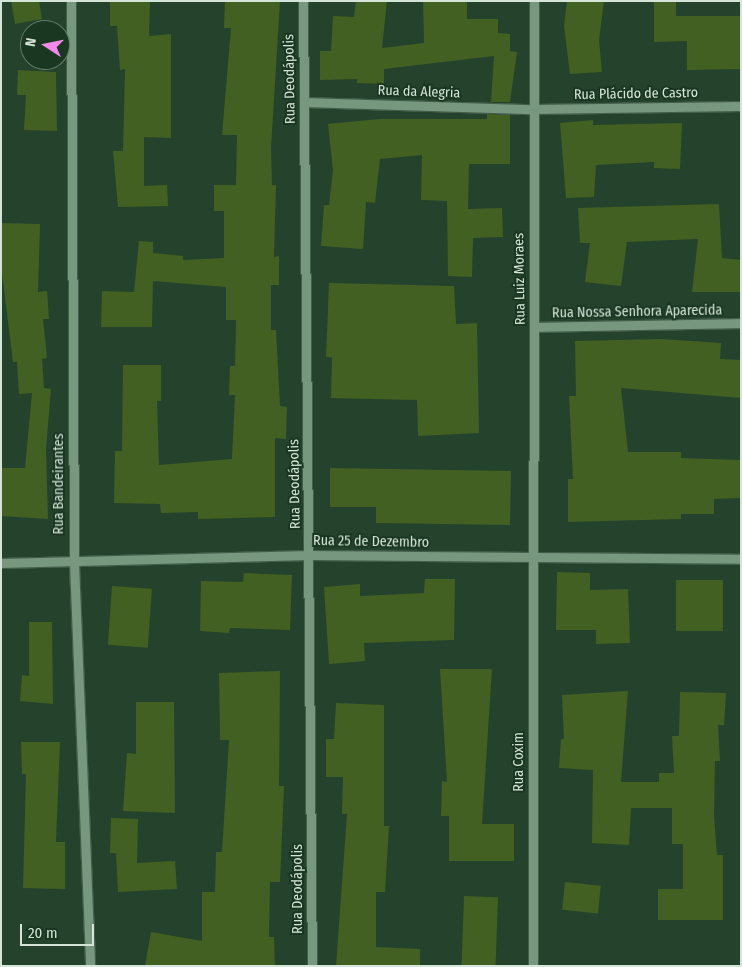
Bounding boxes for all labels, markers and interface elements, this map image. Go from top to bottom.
north arrow [20,20,70,70]
street label: Rua Deodápolis [281,34,299,124]
text: N [22,37,40,48]
street label: Rua da Alegria [377,82,461,102]
street label: Rua Plácido de Castro [574,85,698,103]
street label: Rua Luiz Moraes [511,233,529,325]
street label: Rua Nossa Senhora Aparecida [552,302,722,322]
street label: Rua Bandeirantes [51,434,67,534]
street label: Rua Deodápolis [286,439,304,529]
street label: Rua 25 de Dezembro [313,533,429,551]
street label: Rua Coxim [511,732,527,792]
street label: Rua Deodápolis [290,844,306,934]
scale bar [22,914,96,946]
text: 20 m [28,924,58,942]

